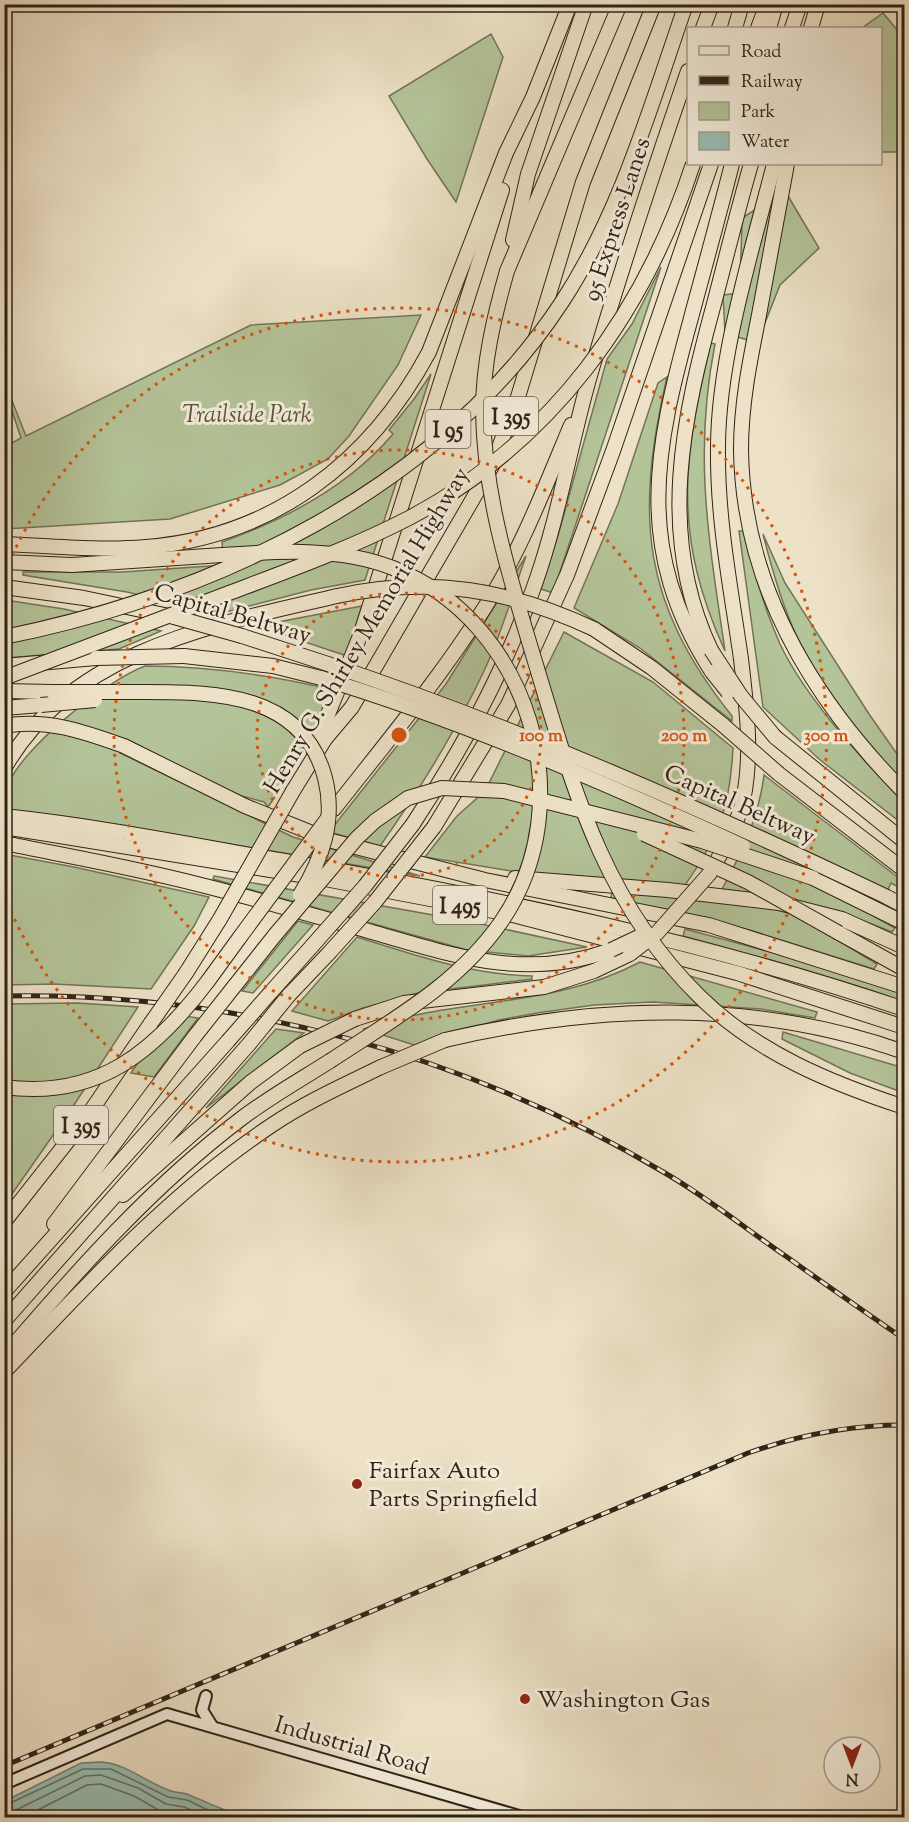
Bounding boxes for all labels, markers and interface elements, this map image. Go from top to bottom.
legend [687,27,882,165]
text: Road [741,40,781,66]
text: Railway [741,70,803,96]
text: Park [741,100,776,126]
text: Water [741,130,790,156]
street label: 95 Express Lanes [575,133,660,306]
road number: I 395 [484,397,538,435]
park label: Trailside Park [182,399,312,433]
road number: I 95 [426,410,470,448]
street label: Henry G. Shirley Memorial Highway [256,461,479,801]
street label: Capital Beltway [150,576,315,654]
text: 100 m [519,724,563,750]
text: 200 m [661,724,707,750]
text: 300 m [804,724,849,750]
centre of rings [389,725,409,745]
street label: Capital Beltway [658,757,820,854]
road number: I 495 [433,886,487,924]
road number: I 395 [54,1106,108,1144]
place label: Fairfax Auto Parts Springfield [369,1455,538,1517]
marker: Fairfax Auto Parts Springfield [350,1477,364,1491]
place label: Washington Gas [537,1684,710,1718]
marker: Washington Gas [518,1692,532,1706]
street label: Industrial Road [270,1709,433,1785]
north arrow [822,1735,882,1795]
text: N [845,1766,858,1789]

